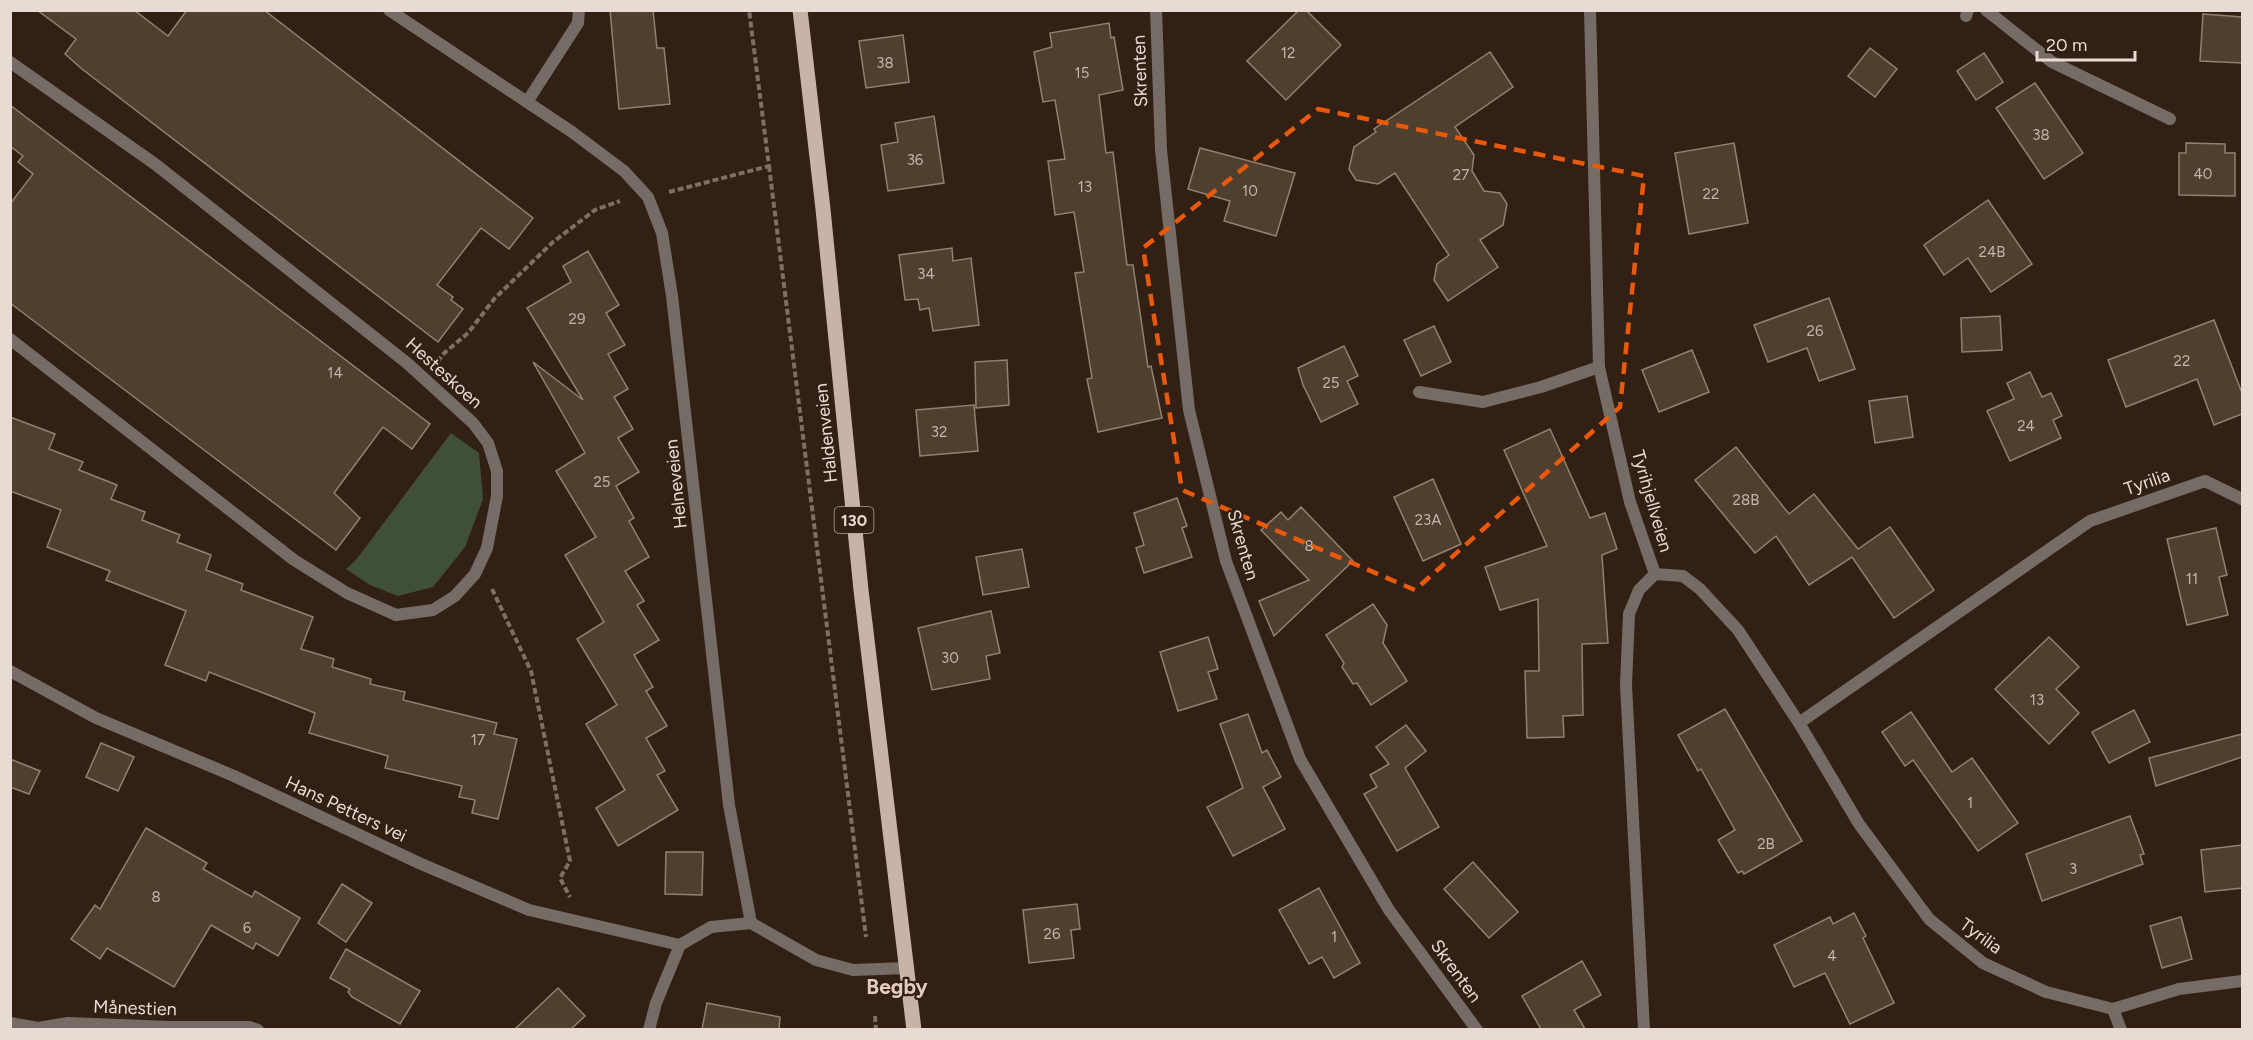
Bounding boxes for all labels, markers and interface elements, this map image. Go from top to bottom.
scale bar [2037,24,2134,62]
street label: Skrenten [1128,34,1152,108]
text: 20 m [2046,34,2087,56]
house number: 12 [1281,44,1295,62]
house number: 38 [876,54,894,72]
house number: 15 [1075,64,1089,82]
house number: 38 [2032,126,2050,144]
house number: 36 [907,151,924,169]
house number: 40 [2194,165,2212,183]
house number: 27 [1453,166,1469,184]
house number: 13 [1078,178,1092,196]
house number: 10 [1242,182,1258,200]
house number: 22 [1703,185,1719,203]
house number: 24B [1979,243,2005,261]
house number: 34 [917,265,935,283]
house number: 29 [569,310,585,328]
house number: 26 [1807,322,1824,340]
street label: Hesteskoen [401,333,487,413]
house number: 22 [2174,352,2190,370]
house number: 14 [327,364,343,382]
house number: 25 [1322,374,1340,392]
street label: Haldenveien [810,382,842,484]
house number: 24 [2017,417,2035,435]
house number: 32 [931,423,947,441]
street label: Helneveien [660,438,692,530]
street label: Tyrihjellveien [1627,447,1677,555]
street label: Tyrilia [2121,464,2173,500]
house number: 25 [593,473,611,491]
house number: 28B [1733,491,1759,509]
road number: 130 [834,507,874,533]
street label: Skrenten [1222,507,1264,583]
house number: 23A [1415,511,1441,529]
house number: 8 [1304,537,1314,555]
house number: 11 [2186,570,2198,588]
house number: 30 [941,649,959,667]
house number: 13 [2030,691,2044,709]
house number: 17 [471,731,485,749]
street label: Hans Petters vei [282,771,410,847]
house number: 1 [1967,794,1973,812]
house number: 2B [1757,835,1775,853]
house number: 3 [2069,860,2077,878]
house number: 8 [151,888,161,906]
street label: Tyrilia [1956,913,2006,959]
house number: 6 [243,919,252,937]
house number: 26 [1044,925,1061,943]
house number: 1 [1331,928,1337,946]
street label: Skrenten [1426,935,1486,1007]
house number: 4 [1827,947,1837,965]
district label: Begby [866,974,929,999]
street label: Månestien [93,996,177,1020]

